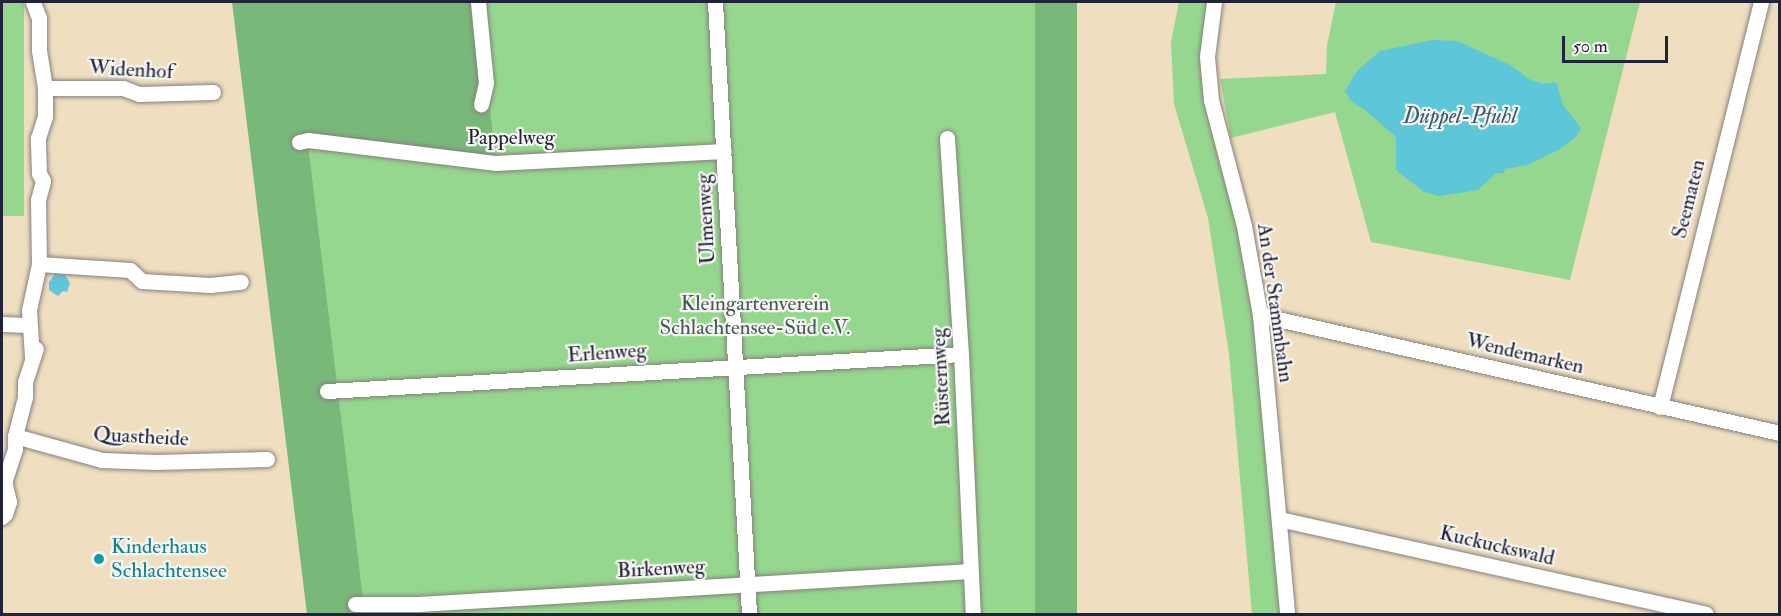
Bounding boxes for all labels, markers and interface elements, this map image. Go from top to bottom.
scale bar [1565,24,1672,62]
text: 50 m [1573,35,1608,58]
street label: Widenhof [88,55,174,85]
water label: Düppel-Pfuhl [1403,104,1517,130]
street label: Pappelweg [467,125,555,151]
street label: Seematen [1667,157,1711,241]
street label: Ulmenweg [691,173,721,265]
street label: An der Stammbahn [1251,222,1299,384]
park label: Kleingartenverein Schlachtensee-Süd e.V. [660,291,850,341]
street label: Rüsternweg [926,327,956,427]
street label: Wendemarken [1464,328,1586,380]
street label: Erlenweg [567,338,647,368]
street label: Quastheide [93,422,189,452]
street label: Kuckuckswald [1437,521,1557,571]
place label: Kinderhaus Schlachtensee [111,534,227,584]
marker: Kinderhaus Schlachtensee [92,552,106,566]
street label: Birkenweg [616,554,706,584]

